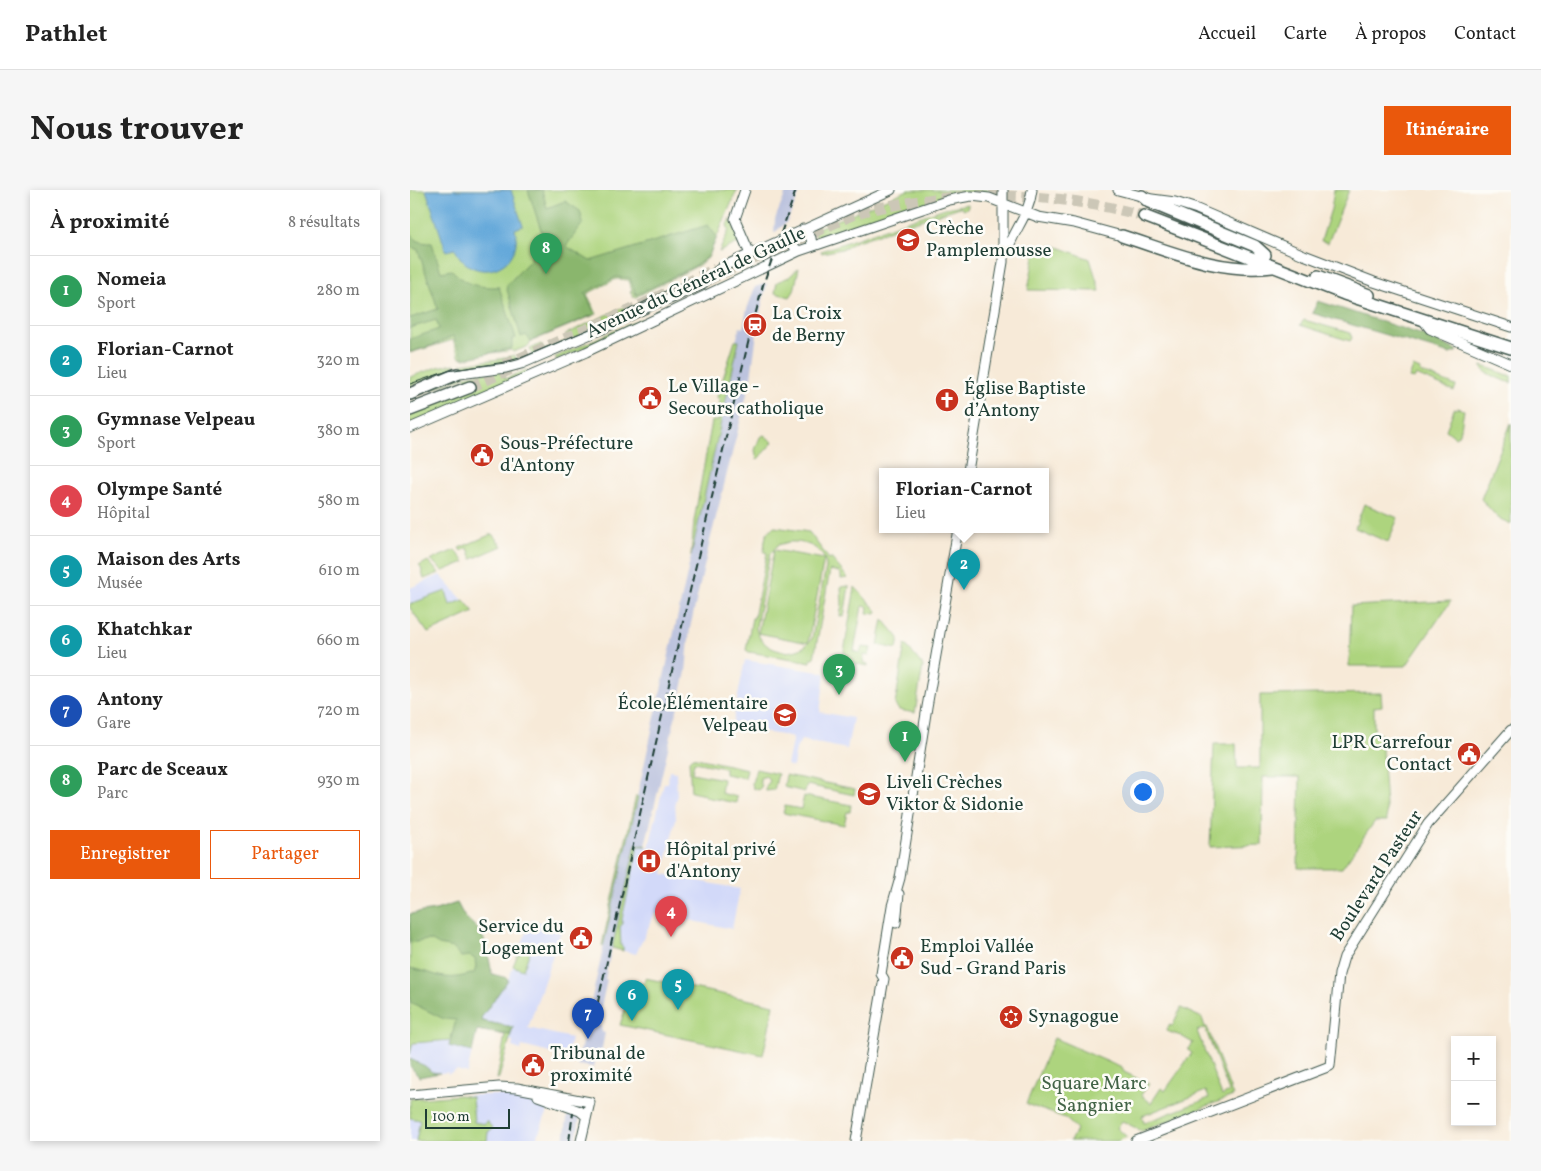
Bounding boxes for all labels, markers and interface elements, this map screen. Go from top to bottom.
text: Pathlet [25,18,107,52]
text: Accueil [1198,22,1256,47]
text: Carte [1284,22,1327,47]
text: À propos [1355,22,1426,47]
text: Contact [1454,22,1516,47]
text: Nous trouver [30,106,244,154]
button: Itinéraire [1384,106,1511,155]
text: À proximité [50,208,169,237]
text: 8 résultats [288,212,360,234]
place label: Crèche Pamplemousse [926,216,1052,264]
street label: Avenue du Général de Gaulle [582,221,810,345]
school or university icon: Crèche Pamplemousse [895,227,921,253]
pin: 8 [530,233,562,274]
text: Nomeia [97,267,166,293]
text: 1 [63,280,69,302]
text: 280 m [316,280,360,302]
text: Sport [97,293,136,315]
place label: La Croix de Berny [772,301,845,349]
station icon: La Croix de Berny [742,312,768,338]
text: Florian-Carnot [97,337,234,363]
text: 2 [62,350,70,372]
text: 320 m [316,350,360,372]
text: Lieu [97,363,127,385]
place label: Le Village - Secours catholique [668,374,824,422]
place label: Église Baptiste d’Antony [964,376,1086,424]
public building icon: Le Village - Secours catholique [637,385,663,411]
church icon: Église Baptiste d’Antony [934,387,960,413]
text: Gymnase Velpeau [97,407,255,433]
text: 3 [62,420,70,442]
text: 380 m [317,420,360,442]
place label: Sous-Préfecture d'Antony [500,431,633,479]
text: Sport [97,433,136,455]
public building icon: Sous-Préfecture d'Antony [469,442,495,468]
popup [879,468,1049,533]
text: Olympe Santé [97,477,222,503]
text: Florian-Carnot [896,477,1032,503]
text: 4 [61,490,71,512]
text: 580 m [317,490,360,512]
text: Hôpital [97,503,150,525]
text: Lieu [896,503,926,525]
text: Maison des Arts [97,547,241,573]
pin: 2 [948,549,980,590]
text: 5 [62,560,70,582]
text: 610 m [319,560,360,582]
text: Musée [97,573,143,595]
text: Khatchkar [97,617,192,643]
text: 6 [62,630,70,652]
text: 660 m [317,630,360,652]
text: Lieu [97,643,127,665]
pin: 3 [823,654,855,695]
text: Antony [97,687,163,713]
place label: École Élémentaire Velpeau [618,691,768,739]
text: 7 [62,700,70,722]
text: 720 m [317,700,360,722]
school or university icon: École Élémentaire Velpeau [772,702,798,728]
text: Gare [97,713,131,735]
pin: 1 [889,721,921,762]
place label: LPR Carrefour Contact [1331,730,1452,778]
public building icon: LPR Carrefour Contact [1456,741,1482,767]
text: Parc de Sceaux [97,757,228,783]
text: 8 [62,770,70,792]
text: 930 m [317,770,360,792]
place label: Liveli Crèches Viktor & Sidonie [886,770,1024,818]
your location [1130,779,1156,805]
school or university icon: Liveli Crèches Viktor & Sidonie [856,781,882,807]
text: Parc [97,783,128,805]
street label: Boulevard Pasteur [1325,805,1429,947]
button: Enregistrer [50,830,200,879]
button: Partager [210,830,360,879]
place label: Hôpital privé d'Antony [666,837,776,885]
hospital icon: Hôpital privé d'Antony [636,848,662,874]
pin: 4 [655,896,687,937]
place label: Service du Logement [478,914,564,962]
public building icon: Service du Logement [568,925,594,951]
place label: Emploi Vallée Sud - Grand Paris [920,934,1066,982]
public building icon: Emploi Vallée Sud - Grand Paris [889,945,915,971]
pin: 5 [662,969,694,1010]
pin: 6 [616,980,648,1021]
pin: 7 [572,998,604,1039]
synagogue icon: Synagogue [998,1004,1024,1030]
place label: Synagogue [1028,1004,1119,1030]
map controls [1451,1036,1496,1126]
button: + [1451,1036,1496,1081]
place label: Tribunal de proximité [550,1041,645,1089]
public building icon: Tribunal de proximité [520,1052,546,1078]
park label: Square Marc Sangnier [1041,1071,1147,1119]
button: − [1451,1081,1496,1126]
scale bar [425,1106,510,1129]
text: 100 m [432,1108,470,1127]

